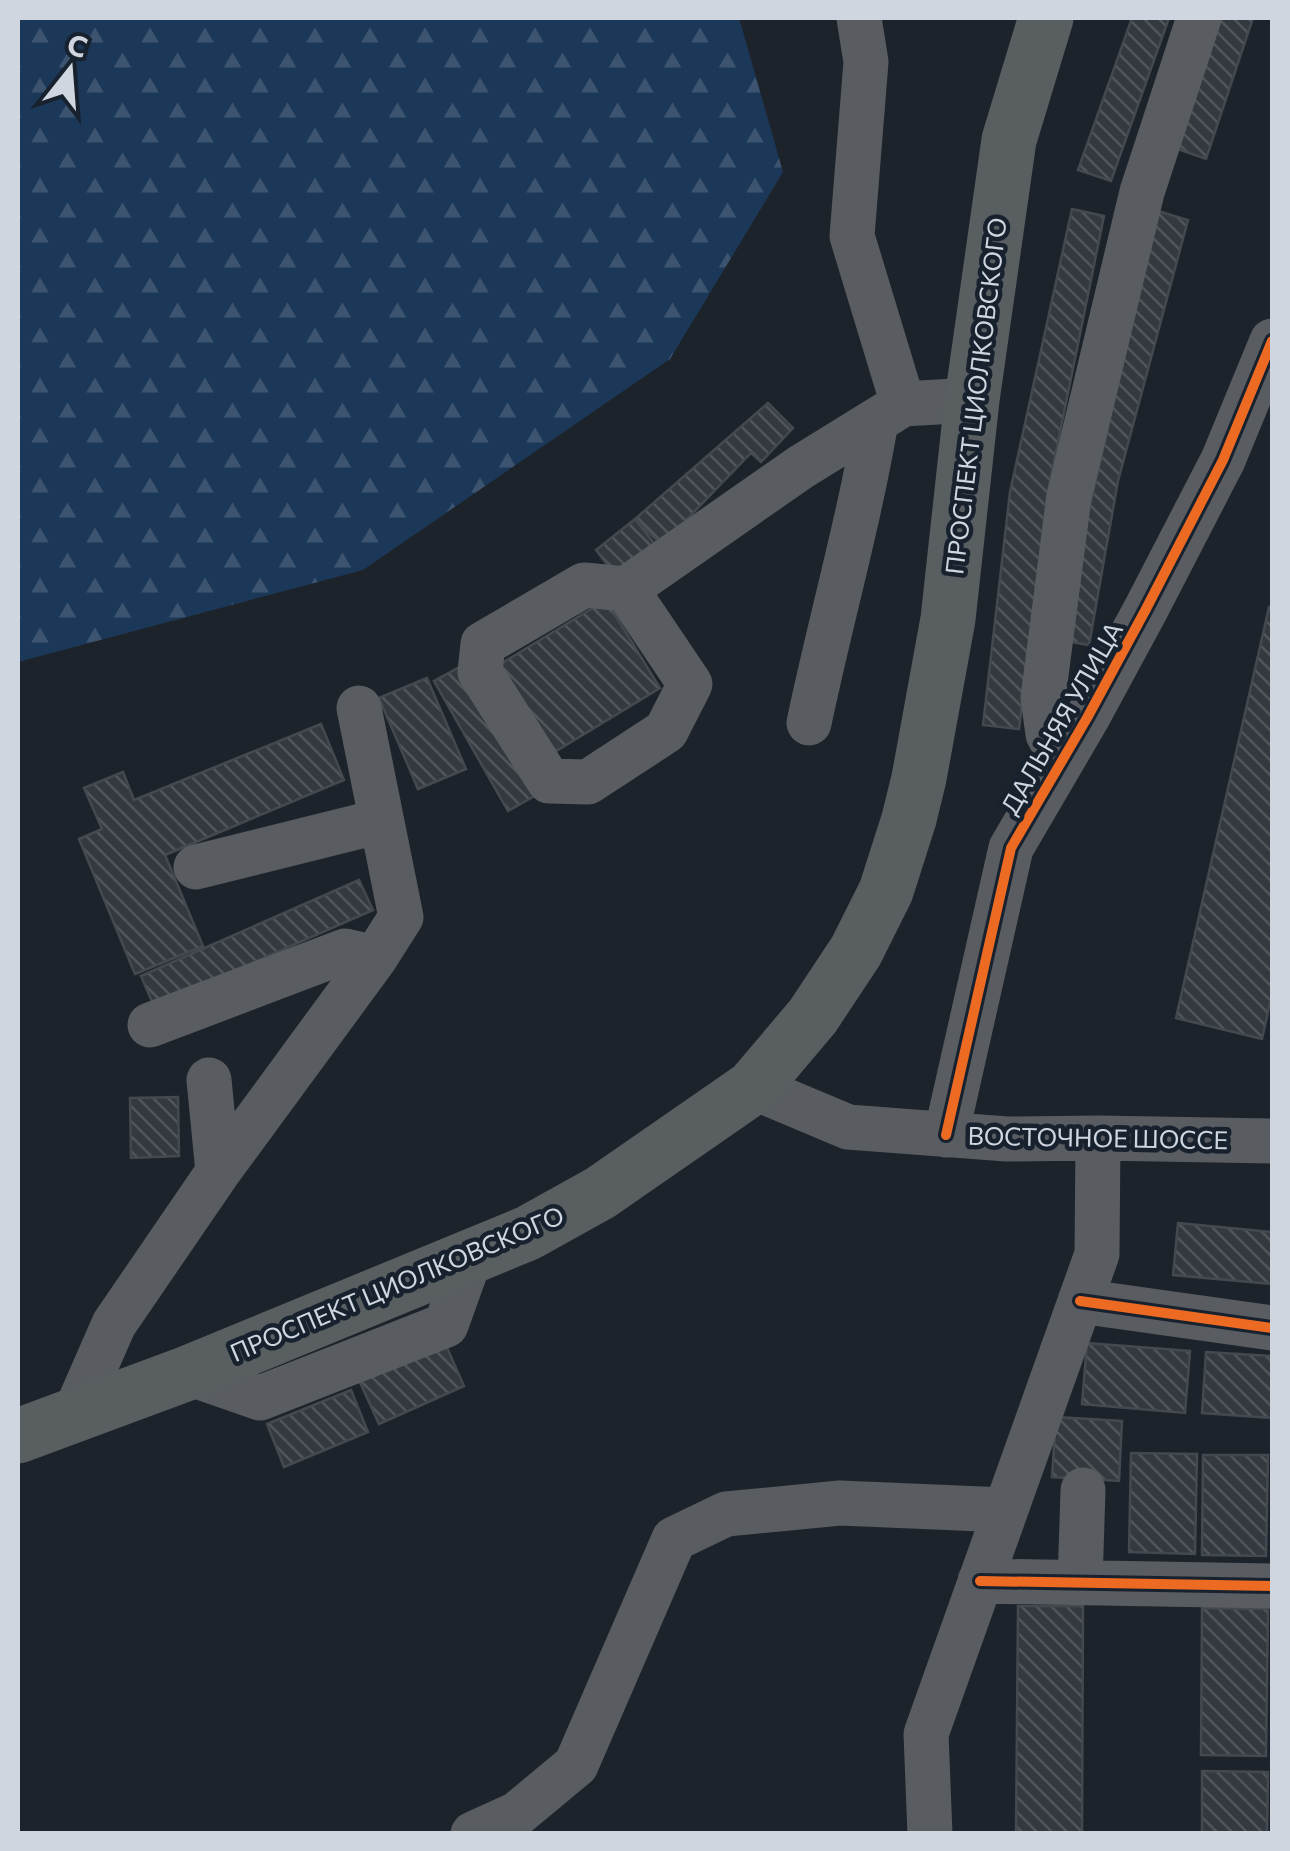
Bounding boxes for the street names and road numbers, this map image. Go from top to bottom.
street label: ПРОСПЕКТ ЦИОЛКОВСКОГО [938,216,1012,576]
street label: ДАЛЬНЯЯ УЛИЦА [994,616,1128,819]
street label: ВОСТОЧНОЕ ШОССЕ [967,1120,1229,1154]
street label: ПРОСПЕКТ ЦИОЛКОВСКОГО [225,1199,568,1367]

